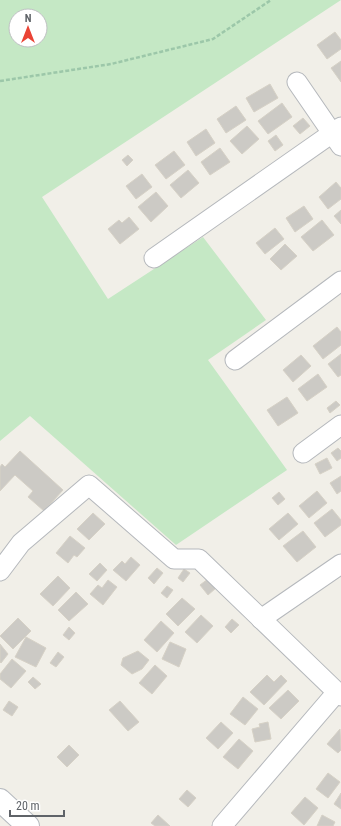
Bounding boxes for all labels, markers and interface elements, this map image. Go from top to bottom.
north arrow [8,8,48,48]
text: N [25,12,32,25]
scale bar [10,792,64,818]
text: 20 m [16,799,40,813]

